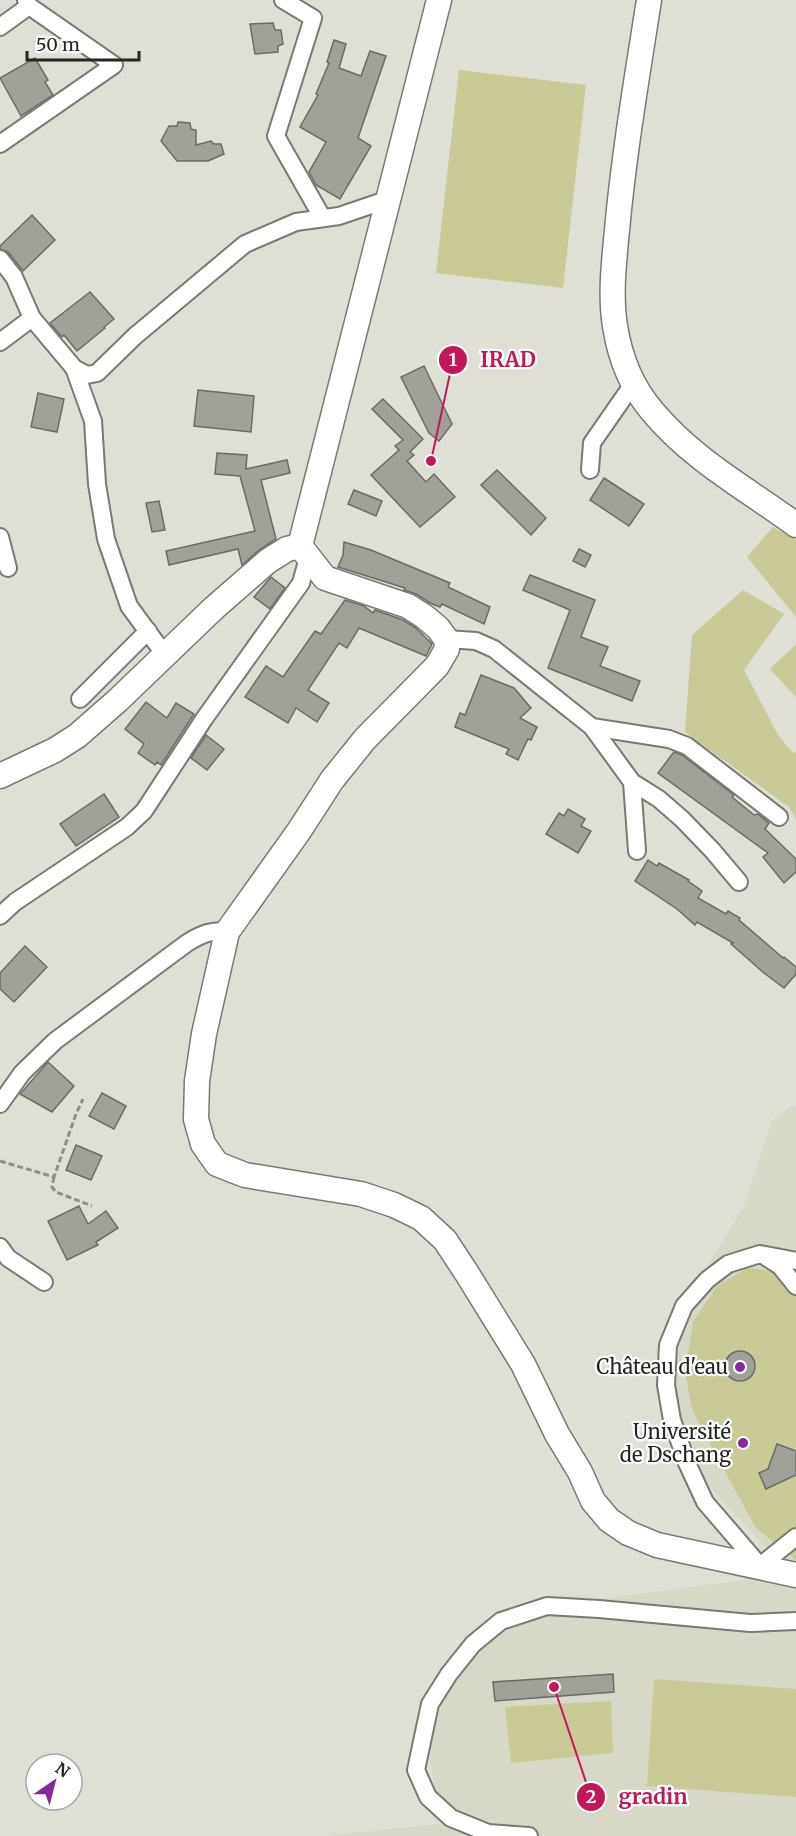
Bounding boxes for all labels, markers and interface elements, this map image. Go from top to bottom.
scale bar [27,24,140,62]
text: 50 m [36,33,80,56]
callout: IRAD [438,340,548,379]
text: IRAD [480,346,536,373]
text: 1 [449,348,457,371]
place label: Château d'eau [596,1354,728,1379]
marker: Château d'eau [733,1360,747,1374]
place label: Université de Dschang [620,1419,731,1467]
marker: Université de Dschang [736,1436,750,1450]
north arrow [24,1752,84,1812]
text: N [52,1758,74,1782]
callout: gradin [576,1777,699,1816]
text: gradin [619,1783,687,1810]
text: 2 [586,1785,596,1808]

